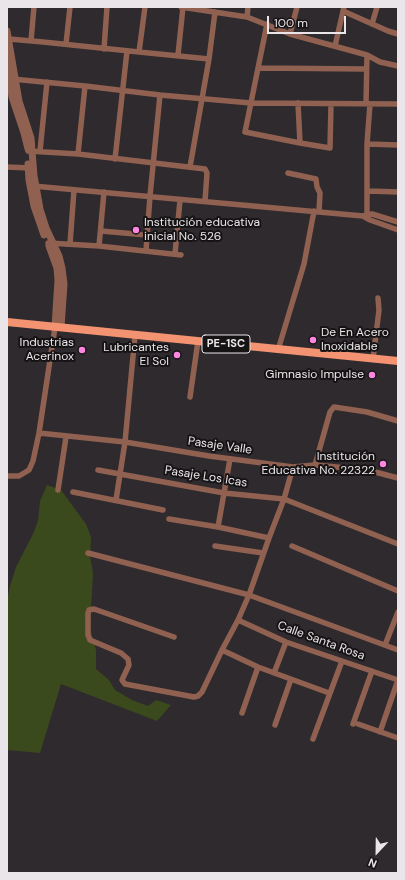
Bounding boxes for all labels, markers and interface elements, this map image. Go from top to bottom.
scale bar [269,8,348,34]
text: 100 m [274,15,308,31]
place label: Institución educativa inicial No. 526 [144,216,260,244]
marker: Institución educativa inicial No. 526 [131,225,141,235]
place label: De En Acero Inoxidable [321,326,389,354]
road number: PE-1SC [202,335,250,353]
marker: De En Acero Inoxidable [308,335,318,345]
place label: Industrias Acerinox [20,336,74,364]
place label: Lubricantes El Sol [103,341,169,369]
marker: Industrias Acerinox [77,345,87,355]
marker: Lubricantes El Sol [172,350,182,360]
place label: Gimnasio Impulse [265,368,364,382]
marker: Gimnasio Impulse [367,370,377,380]
street label: Pasaje Valle [187,434,253,458]
place label: Institución Educativa No. 22322 [262,450,375,478]
marker: Institución Educativa No. 22322 [378,459,388,469]
street label: Pasaje Los Icas [164,463,248,491]
street label: Calle Santa Rosa [275,619,367,663]
north arrow [357,832,397,872]
text: N [366,855,379,871]

